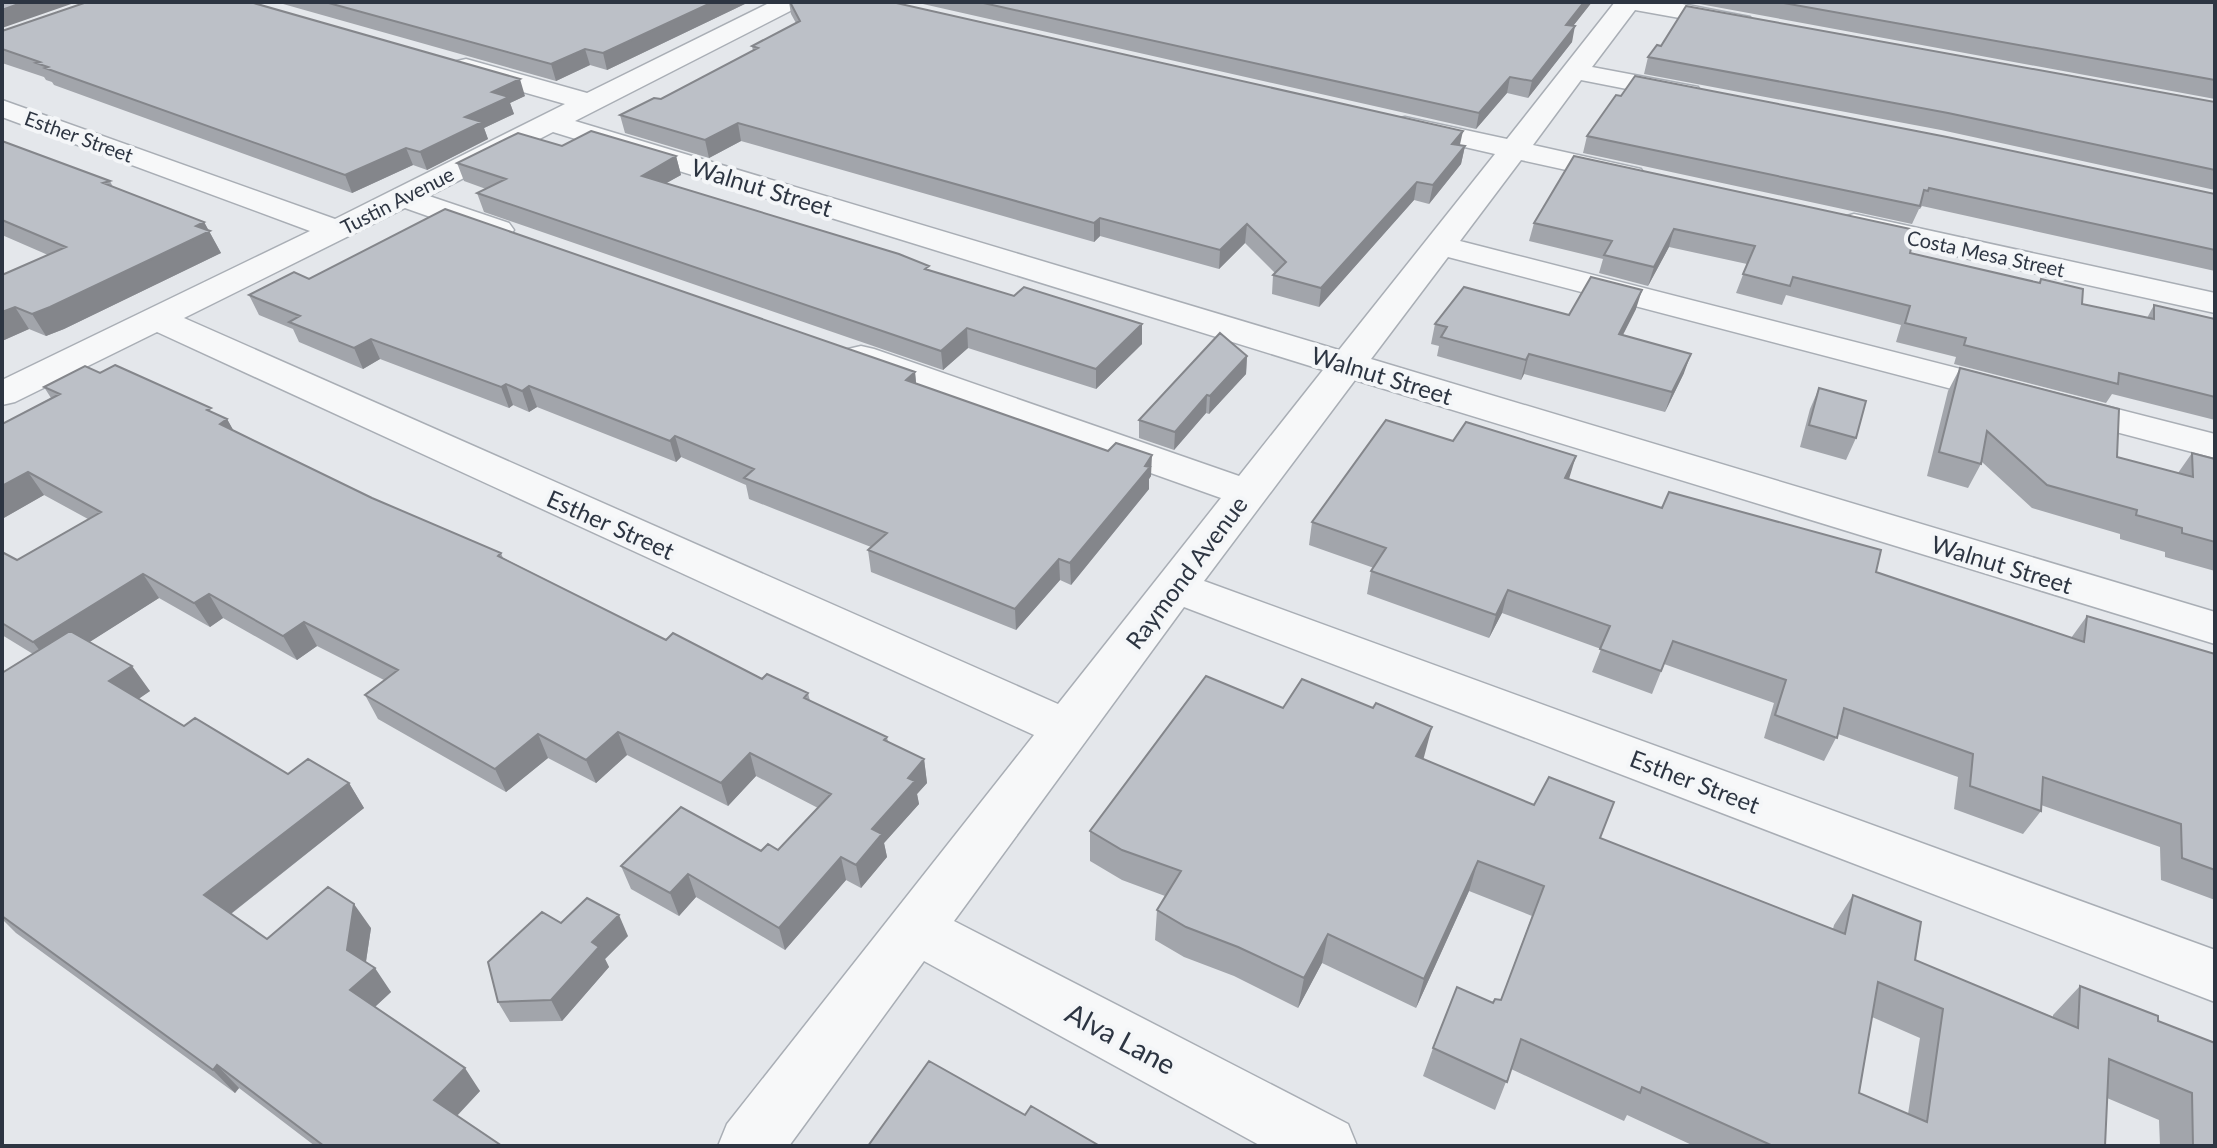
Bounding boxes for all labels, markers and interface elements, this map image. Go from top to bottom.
street label: Esther Street [22,105,136,167]
street label: Walnut Street [688,152,836,222]
street label: Tustin Avenue [336,161,458,239]
street label: Costa Mesa Street [1905,225,2067,281]
street label: Walnut Street [1308,340,1456,410]
street label: Esther Street [543,483,680,565]
street label: Raymond Avenue [1119,490,1253,654]
street label: Walnut Street [1928,529,2076,599]
street label: Esther Street [1626,743,1764,819]
street label: Alva Lane [1060,995,1182,1081]

